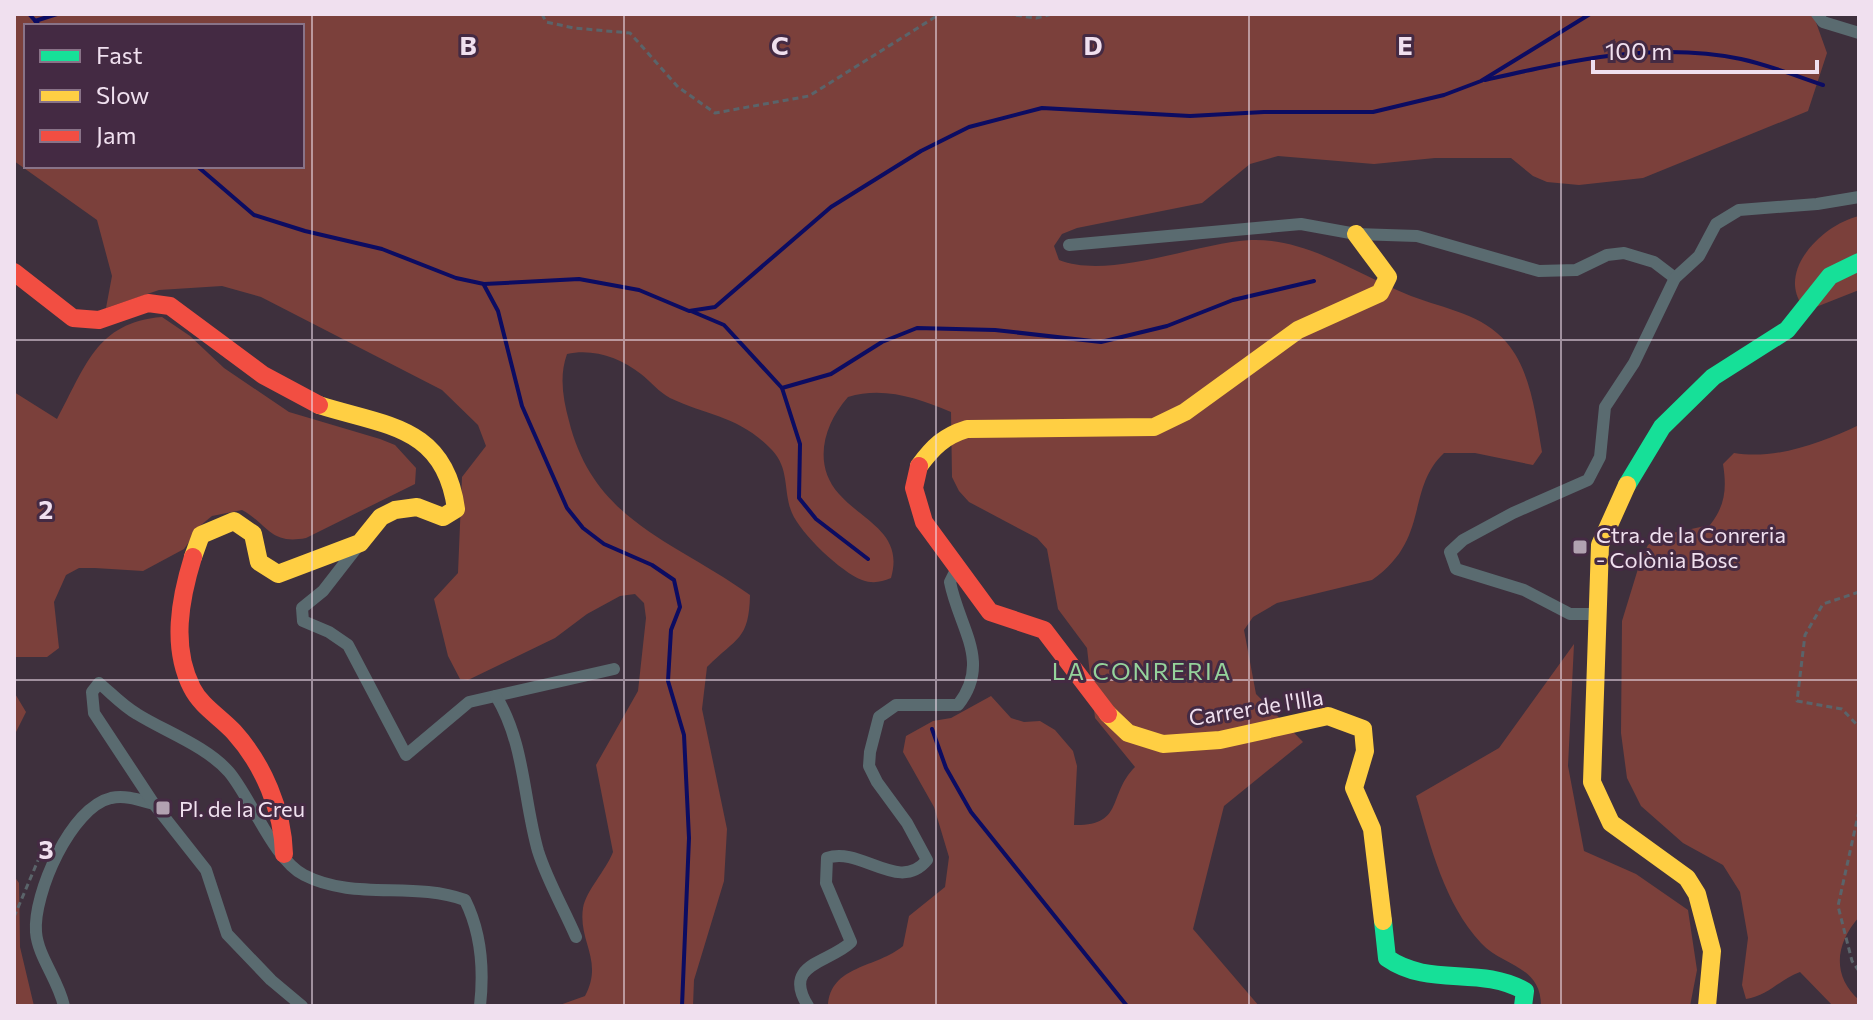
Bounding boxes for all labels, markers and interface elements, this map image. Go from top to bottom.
legend [24,24,304,168]
scale bar [1593,24,1817,74]
text: B [459,29,477,60]
text: C [771,29,789,60]
text: D [1083,29,1103,60]
text: E [1397,29,1413,60]
text: 100 m [1605,36,1672,65]
text: Fast [96,40,143,69]
text: Slow [96,80,149,109]
text: Jam [96,120,136,149]
text: 2 [39,493,53,524]
place label: Ctra. de la Conreria - Colònia Bosc [1596,521,1786,573]
marker: Ctra. de la Conreria - Colònia Bosc [1571,538,1589,556]
district label: LA CONRERIA [1052,656,1232,685]
street label: Carrer de l'Illa [1187,683,1325,731]
place label: Pl. de la Creu [179,795,305,822]
marker: Pl. de la Creu [154,799,172,817]
text: 3 [38,833,54,864]

